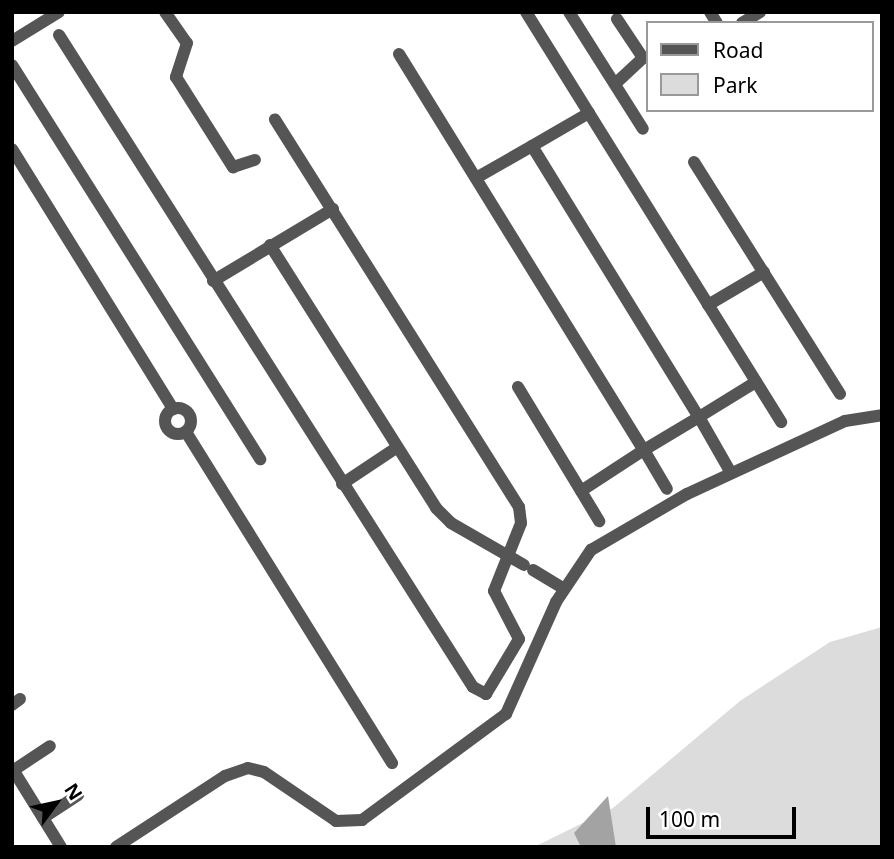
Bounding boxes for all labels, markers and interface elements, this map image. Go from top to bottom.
legend [646,21,873,112]
text: Road [713,36,763,64]
text: Park [713,71,757,99]
north arrow [21,768,91,838]
text: N [58,778,89,805]
scale bar [649,792,800,836]
text: 100 m [659,805,720,833]

